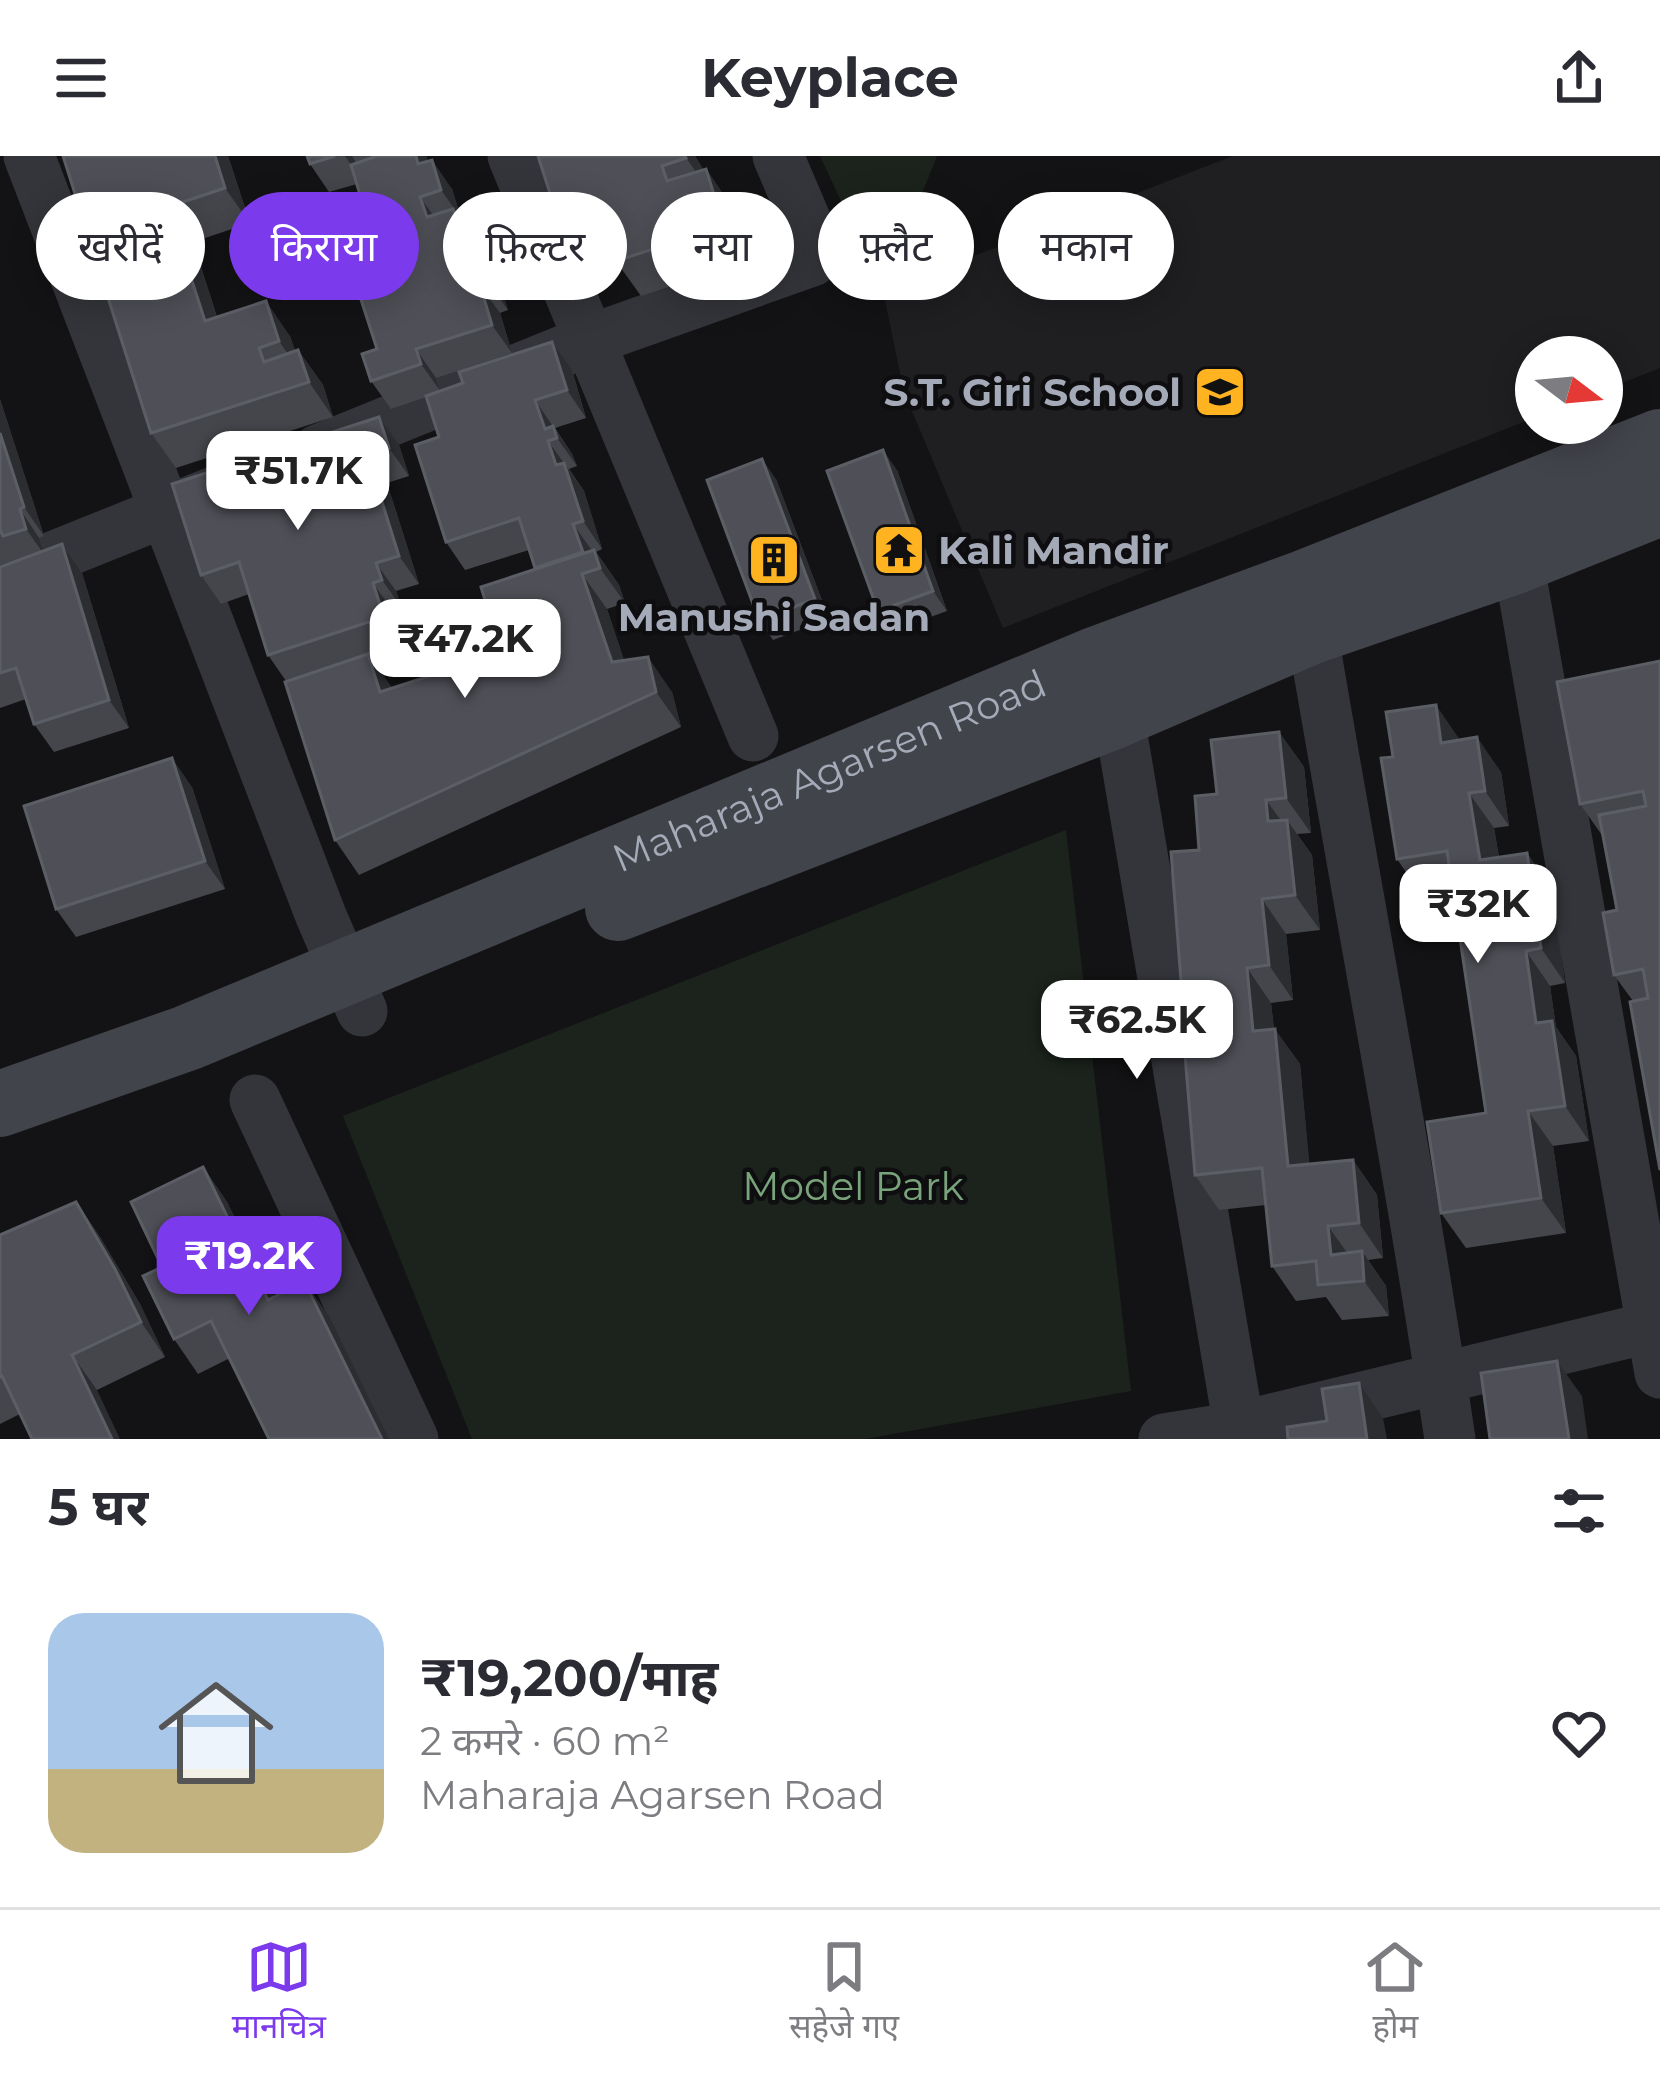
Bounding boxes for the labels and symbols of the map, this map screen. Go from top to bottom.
north arrow [1515,336,1623,444]
school or university icon: S.T. Giri School [1192,364,1248,420]
place label: S.T. Giri School [883,368,1181,416]
pin: ₹51.7K [200,431,396,533]
temple icon: Kali Mandir [871,522,927,578]
place label: Kali Mandir [938,526,1169,574]
building icon: Manushi Sadan [746,532,802,588]
place label: Manushi Sadan [618,593,930,641]
pin: ₹47.2K [367,599,563,701]
street label: Maharaja Agarsen Road [605,659,1053,882]
pin: ₹32K [1407,864,1549,966]
pin: ₹62.5K [1039,980,1235,1082]
park label: Model Park [742,1162,964,1210]
pin: ₹19.2K [151,1216,347,1318]

